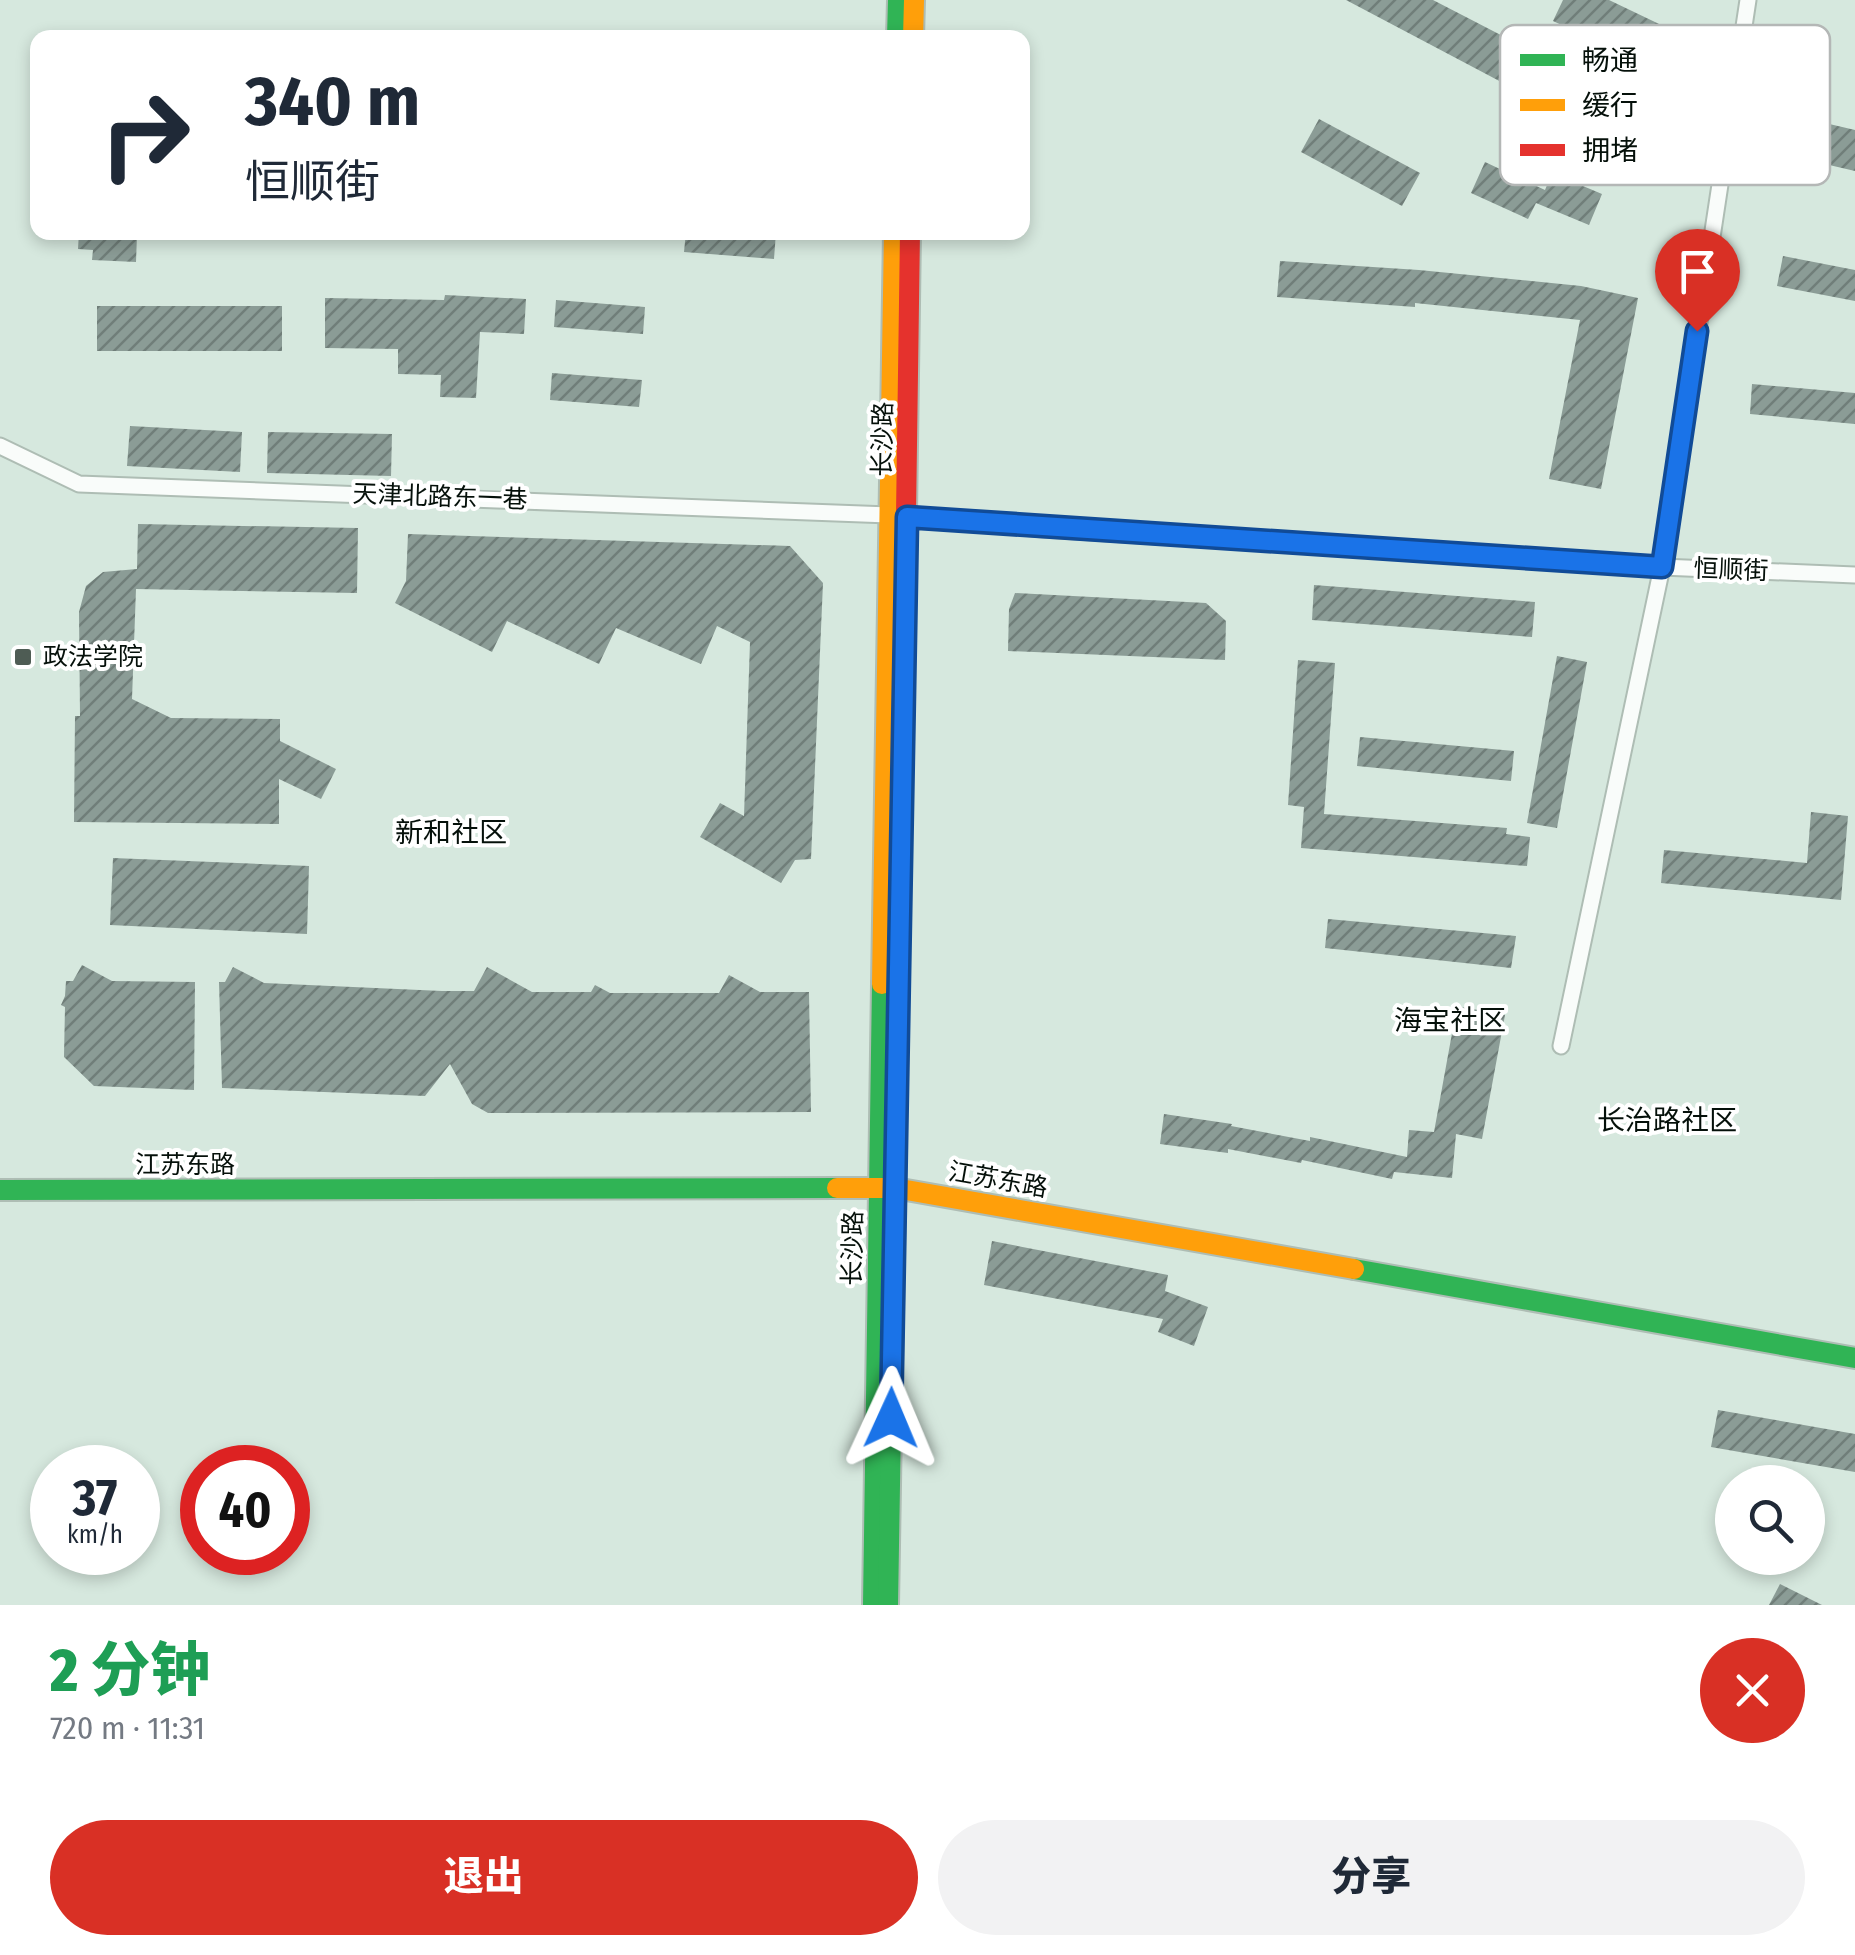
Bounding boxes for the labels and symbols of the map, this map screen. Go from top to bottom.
legend [1500,25,1830,185]
text: 畅通 [1582,44,1638,77]
text: 缓行 [1582,89,1638,122]
text: 拥堵 [1582,134,1638,167]
pin [1655,229,1740,332]
street label: 长沙路 [867,401,899,477]
street label: 天津北路东一巷 [352,479,528,515]
street label: 恒顺街 [1693,554,1769,586]
place label: 政法学院 [43,642,143,672]
marker: 政法学院 [12,646,34,668]
district label: 新和社区 [395,816,507,849]
district label: 海宝社区 [1394,1004,1506,1037]
district label: 长治路社区 [1597,1104,1737,1137]
street label: 江苏东路 [135,1150,235,1180]
street label: 江苏东路 [946,1157,1050,1203]
street label: 长沙路 [837,1210,869,1286]
position arrow [839,1366,943,1470]
speed limit sign: 40 [180,1445,310,1575]

